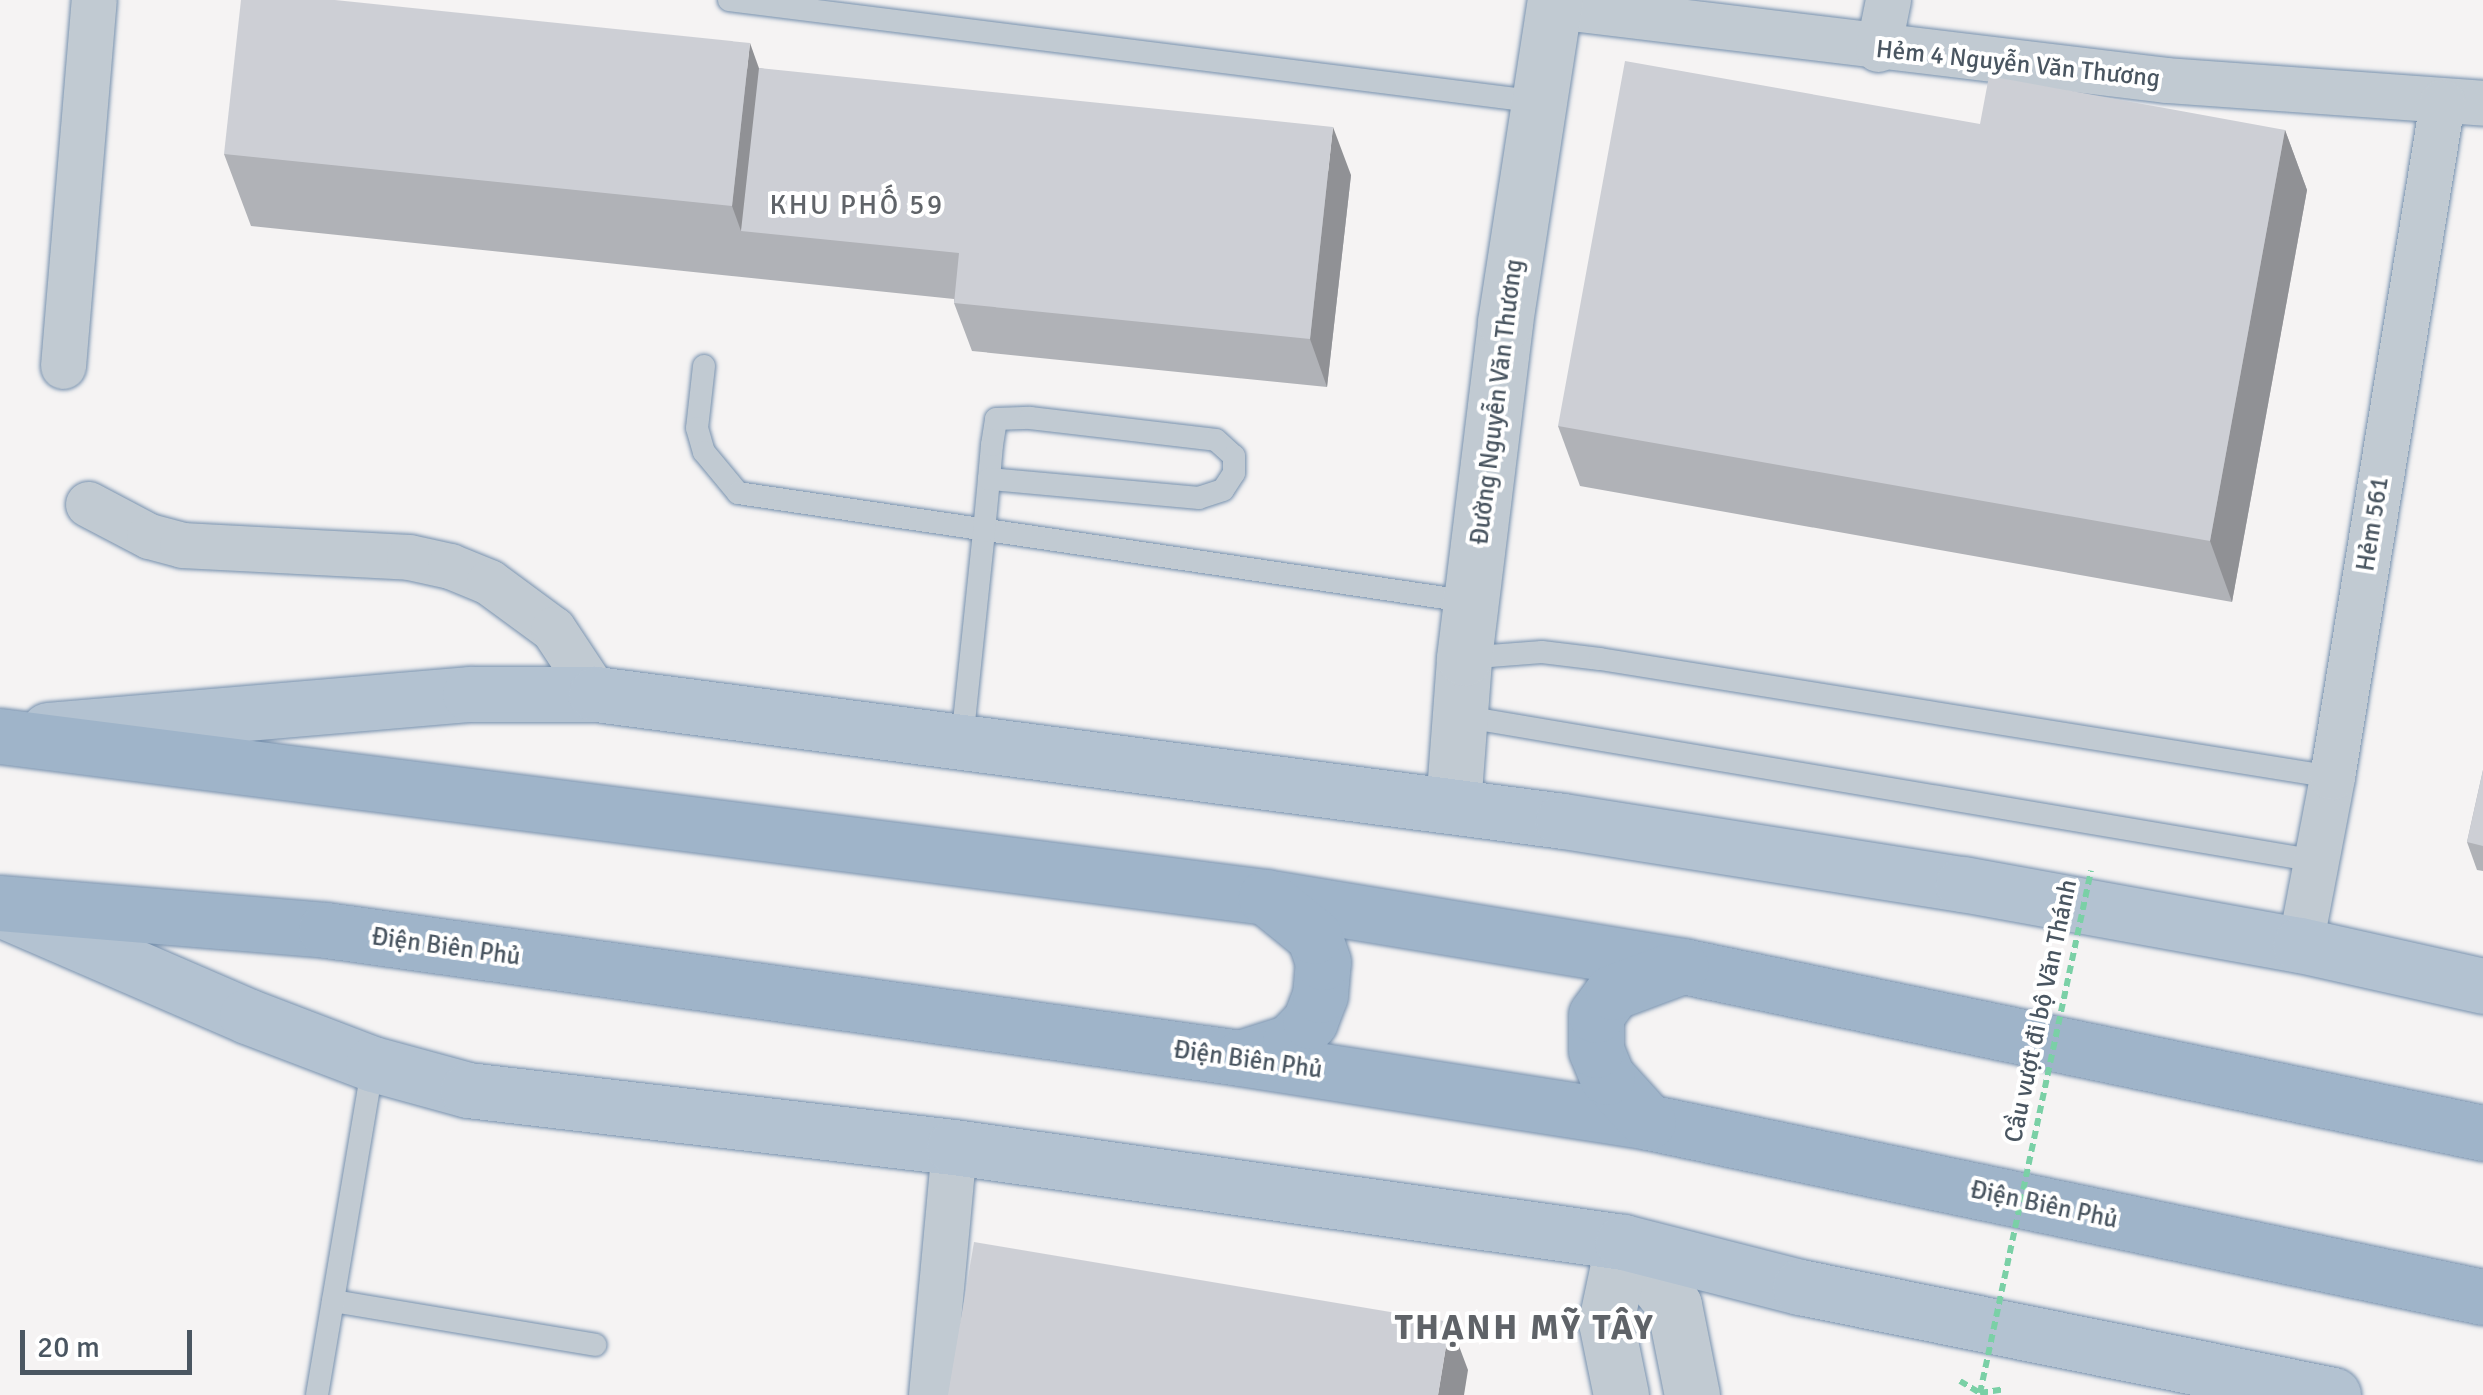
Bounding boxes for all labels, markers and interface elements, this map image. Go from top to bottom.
street label: Hẻm 4 Nguyễn Văn Thương [1874,34,2162,94]
district label: KHU PHỐ 59 [769,188,945,222]
street label: Đường Nguyễn Văn Thương [1465,258,1529,546]
street label: Hẻm 561 [2351,475,2395,573]
street label: Cầu vượt đi bộ Văn Thánh [1998,877,2084,1145]
street label: Điện Biên Phủ [370,922,522,972]
street label: Điện Biên Phủ [1172,1035,1324,1085]
street label: Điện Biên Phủ [1968,1175,2120,1235]
district label: THẠNH MỸ TÂY [1395,1307,1655,1349]
scale bar [25,1310,198,1372]
text: 20 m [37,1329,100,1366]

